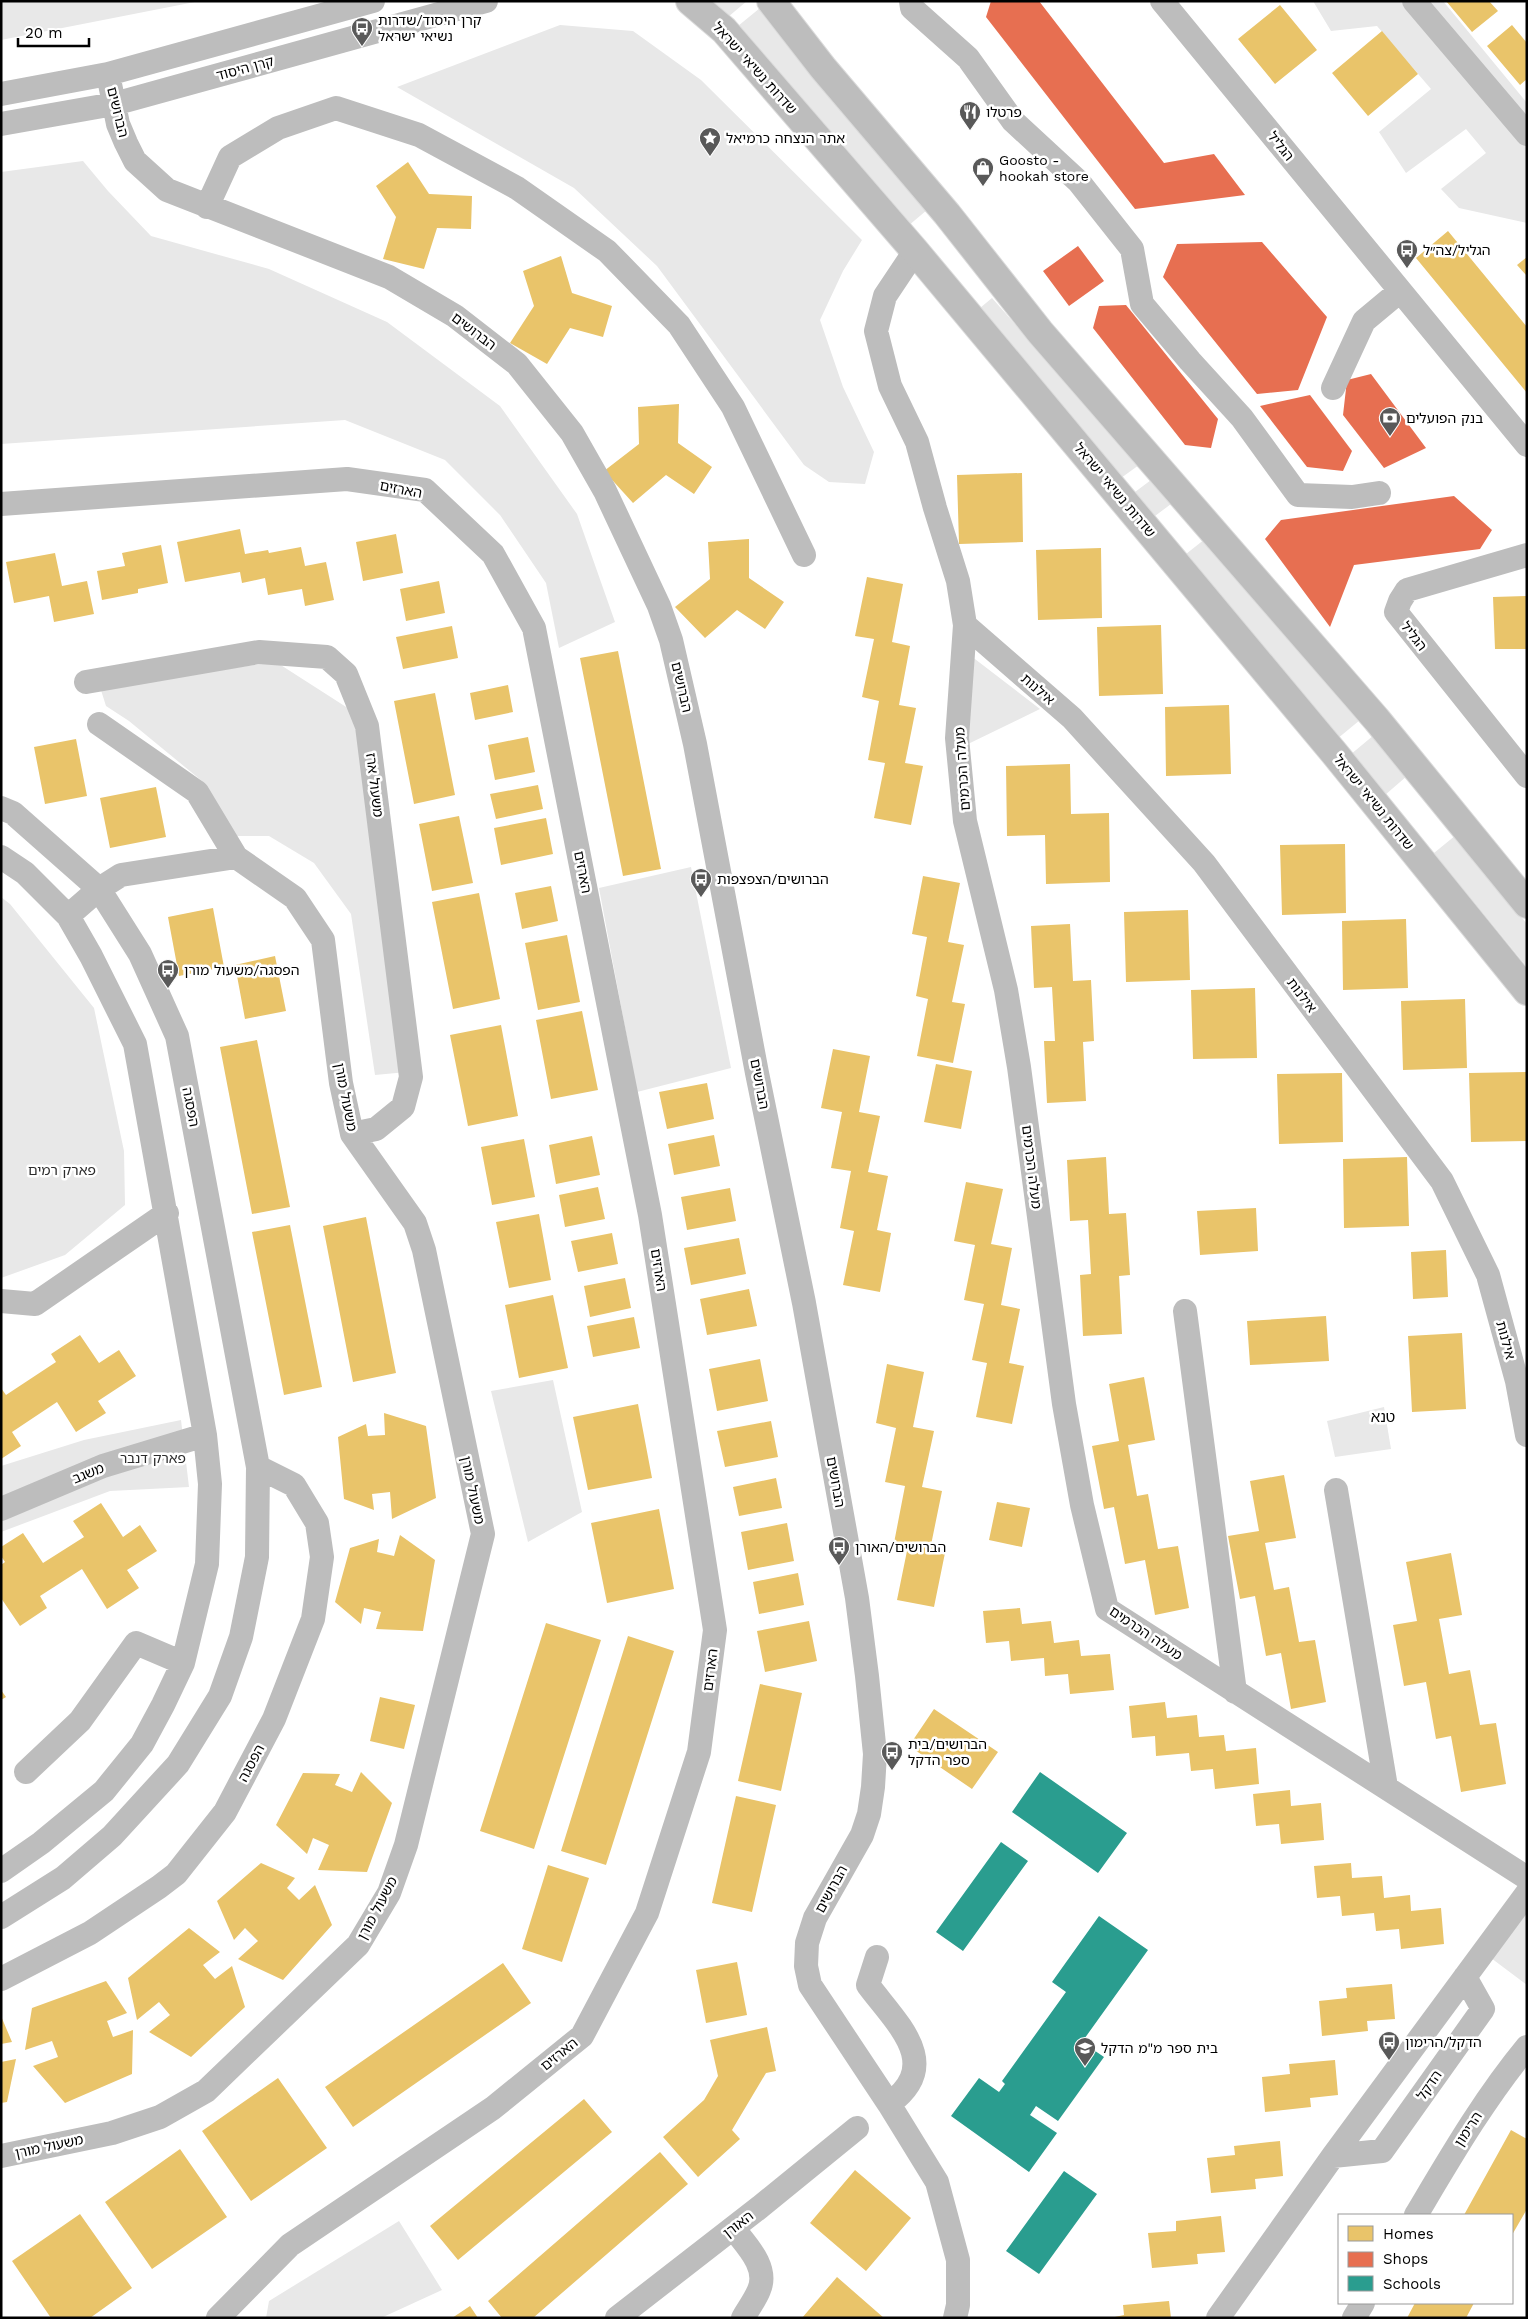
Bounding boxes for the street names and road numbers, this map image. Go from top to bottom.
street label: שדרות נשיאי ישראל [710,19,800,117]
street label: קרן היסוד [214,53,276,83]
street label: הברושים [104,85,132,139]
street label: הגליל [1265,128,1297,164]
street label: הברושים [449,309,499,353]
street label: שדרות נשיאי ישראל [1071,440,1159,540]
street label: הארזים [378,477,424,501]
street label: הגליל [1398,618,1430,654]
street label: הברושים [668,660,696,714]
street label: אילנות [1018,670,1058,708]
street label: מעלה הכרמים [951,726,973,812]
street label: שדרות נשיאי ישראל [1331,751,1417,853]
street label: משעול ארז [363,752,387,818]
street label: הארזים [571,849,595,895]
street label: אילנות [1284,975,1320,1016]
street label: הברושים [747,1057,773,1111]
street label: משעול מורן [332,1061,360,1133]
street label: הפסגה [179,1086,203,1128]
street label: מעלה הכרמים [1019,1124,1045,1210]
street label: הארזים [648,1248,670,1292]
street label: אילנות [1493,1319,1519,1361]
street label: משעול מורן [458,1454,488,1526]
street label: הברושים [824,1455,848,1509]
street label: משגב [70,1459,106,1487]
street label: מעלה הכרמים [1107,1603,1185,1663]
street label: הארזים [699,1648,721,1692]
street label: הפסגה [235,1742,267,1784]
street label: הברושים [812,1863,850,1915]
street label: משעול מורן [354,1874,400,1942]
street label: הארזים [537,2034,581,2074]
street label: הדקל [1413,2067,1445,2103]
street label: הרימון [1451,2109,1485,2149]
street label: משעול מורן [13,2131,85,2161]
street label: האורן [720,2207,756,2241]

